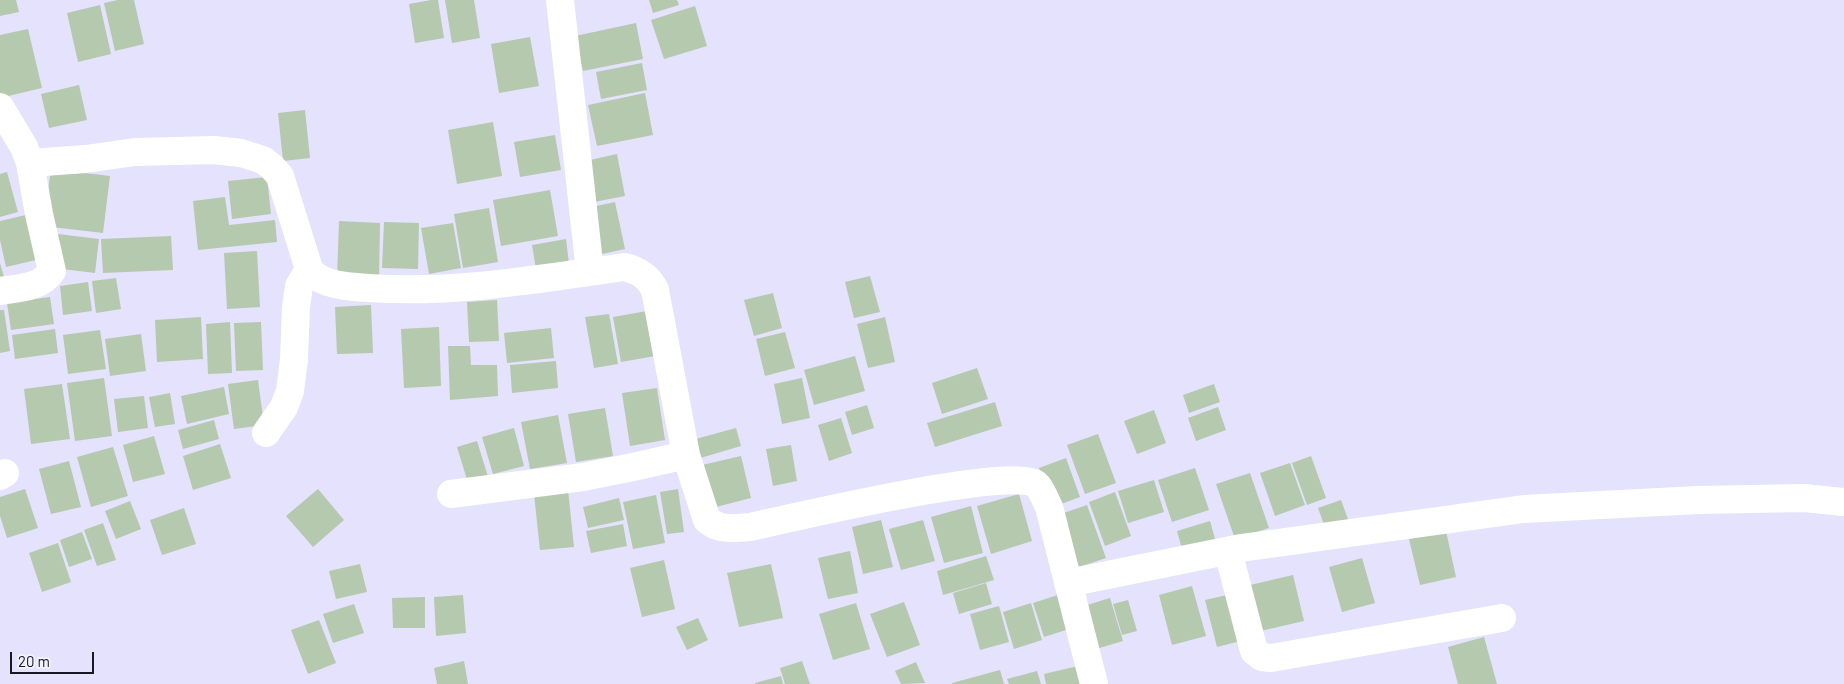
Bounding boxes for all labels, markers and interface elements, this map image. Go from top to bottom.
scale bar [12,642,96,674]
text: 20 m [18,652,50,670]

